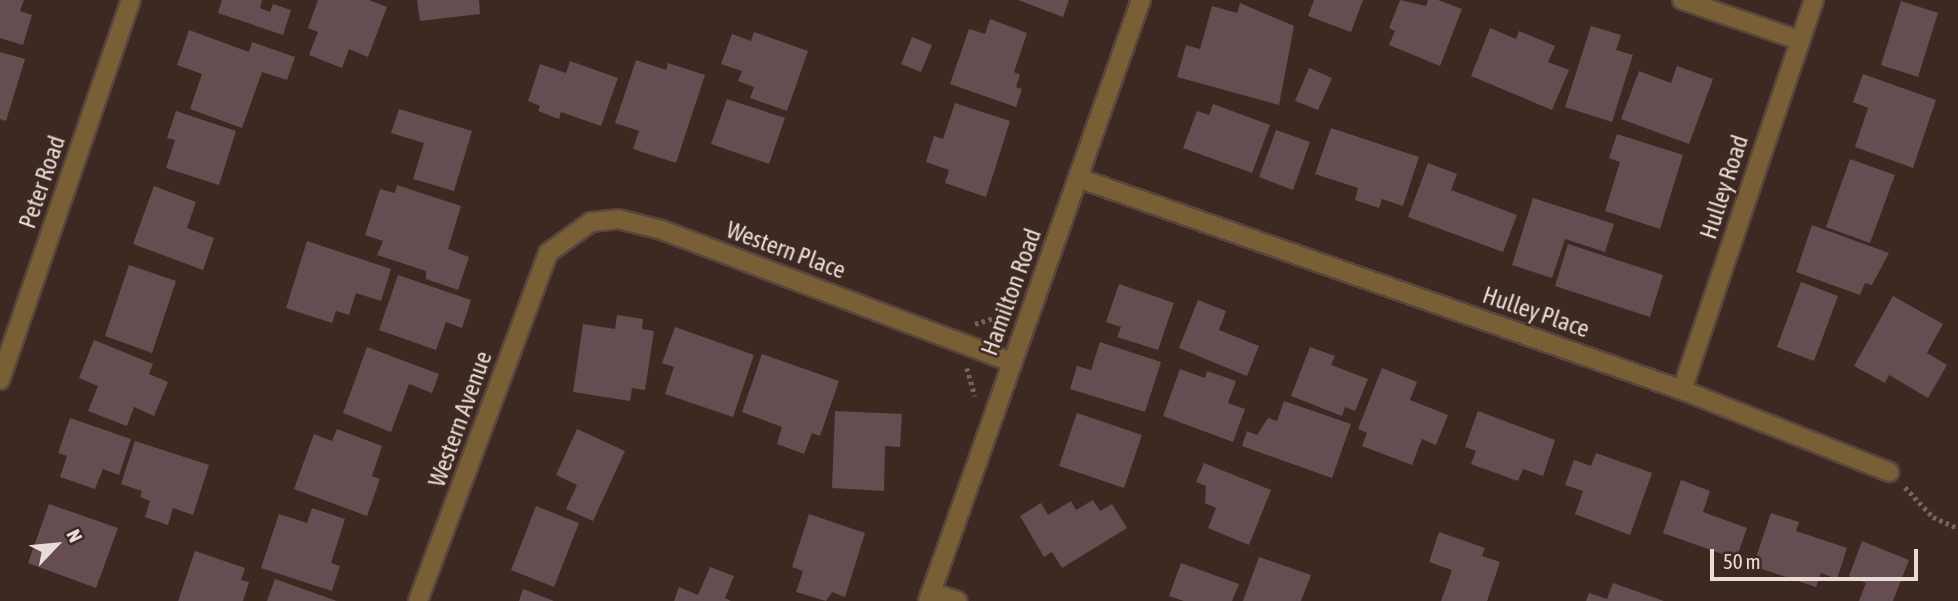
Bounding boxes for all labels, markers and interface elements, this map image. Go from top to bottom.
street label: Hulley Road [1694,131,1754,243]
street label: Peter Road [13,132,71,232]
street label: Western Place [722,215,850,285]
street label: Hamilton Road [975,225,1047,359]
street label: Hulley Place [1479,280,1593,344]
street label: Western Avenue [422,347,498,491]
north arrow [21,510,91,580]
text: N [63,526,87,546]
scale bar [1713,534,1921,578]
text: 50 m [1723,549,1761,573]

